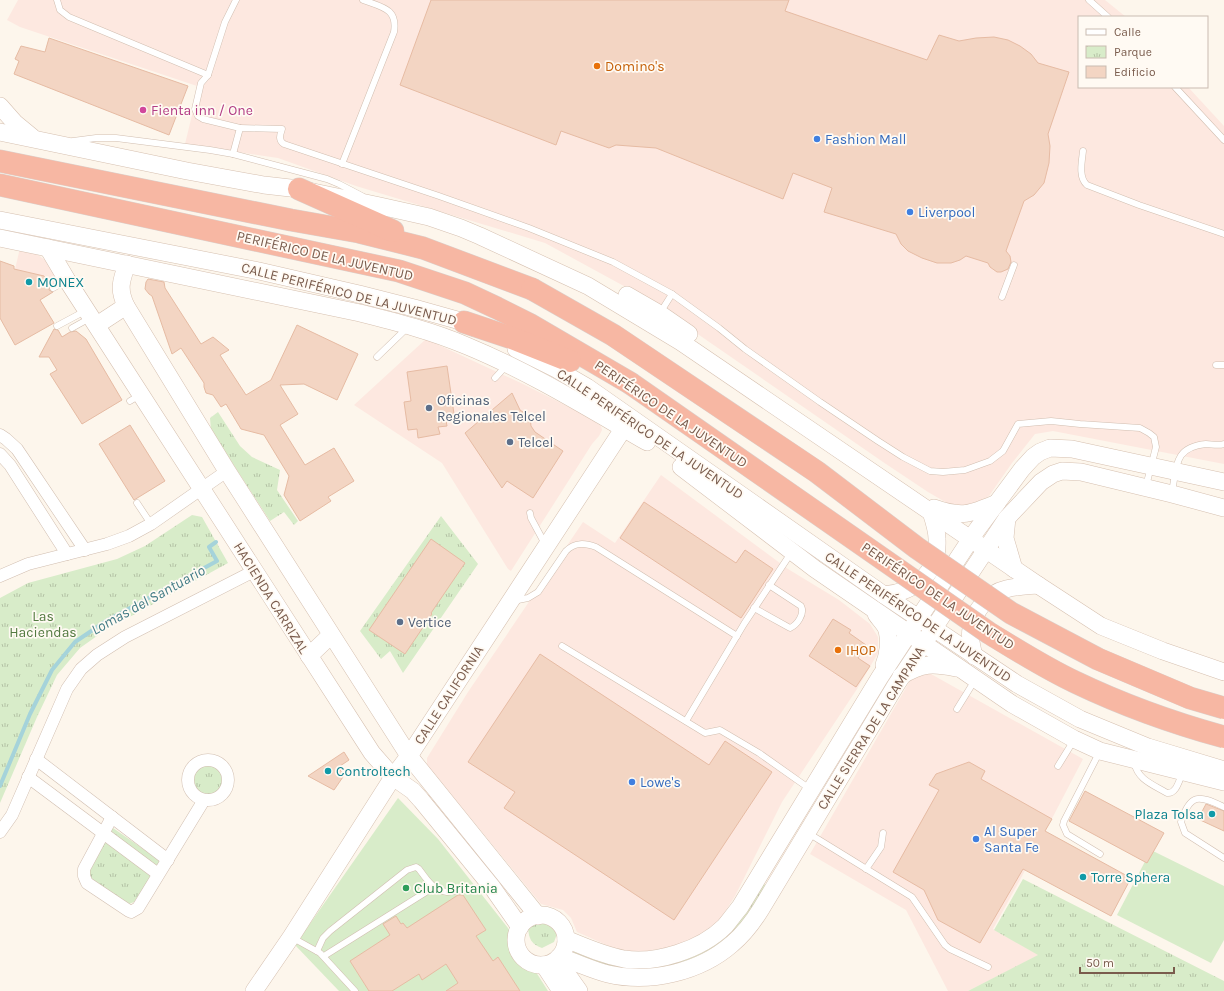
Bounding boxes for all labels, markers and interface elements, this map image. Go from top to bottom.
legend [1078,16,1208,88]
text: Calle [1114,25,1141,39]
text: Parque [1114,45,1152,59]
place label: Domino's [605,58,665,75]
marker: Domino's [592,61,602,71]
text: Edificio [1114,65,1155,79]
place label: Fienta inn / One [151,102,253,119]
marker: Fienta inn / One [138,105,148,115]
place label: Fashion Mall [825,131,907,148]
marker: Fashion Mall [812,134,822,144]
place label: Liverpool [918,204,975,221]
marker: Liverpool [905,207,915,217]
street label: PERIFÉRICO DE LA JUVENTUD [235,226,415,285]
street label: CALLE PERIFÉRICO DE LA JUVENTUD [239,258,459,329]
place label: MONEX [37,274,84,291]
marker: MONEX [24,277,34,287]
street label: PERIFÉRICO DE LA JUVENTUD [591,356,751,472]
street label: CALLE PERIFÉRICO DE LA JUVENTUD [553,364,747,503]
place label: Oficinas Regionales Telcel [437,392,546,425]
marker: Oficinas Regionales Telcel [424,403,434,413]
place label: Telcel [518,434,553,451]
marker: Telcel [505,437,515,447]
street label: PERIFÉRICO DE LA JUVENTUD [858,538,1018,654]
street label: HACIENDA CARRIZAL [230,539,312,657]
street label: CALLE PERIFÉRICO DE LA JUVENTUD [821,547,1015,686]
water label: Lomas del Santuario [88,561,209,639]
park label: Las Haciendas [9,608,77,641]
place label: Vertice [408,614,452,631]
marker: Vertice [395,617,405,627]
street label: CALLE CALIFORNIA [411,642,487,748]
place label: IHOP [846,642,876,659]
street label: CALLE SIERRA DE LA CAMPANA [814,643,928,813]
marker: IHOP [833,645,843,655]
place label: Controltech [336,763,411,780]
marker: Controltech [323,766,333,776]
place label: Lowe's [640,774,681,791]
marker: Lowe's [627,777,637,787]
place label: Plaza Tolsa [1134,806,1204,823]
marker: Plaza Tolsa [1207,809,1217,819]
place label: Al Super Santa Fe [984,823,1039,856]
marker: Al Super Santa Fe [971,834,981,844]
place label: Torre Sphera [1091,869,1170,886]
marker: Torre Sphera [1078,872,1088,882]
place label: Club Britania [414,880,498,897]
marker: Club Britania [401,883,411,893]
scale bar [1080,949,1174,975]
text: 50 m [1086,956,1114,970]

